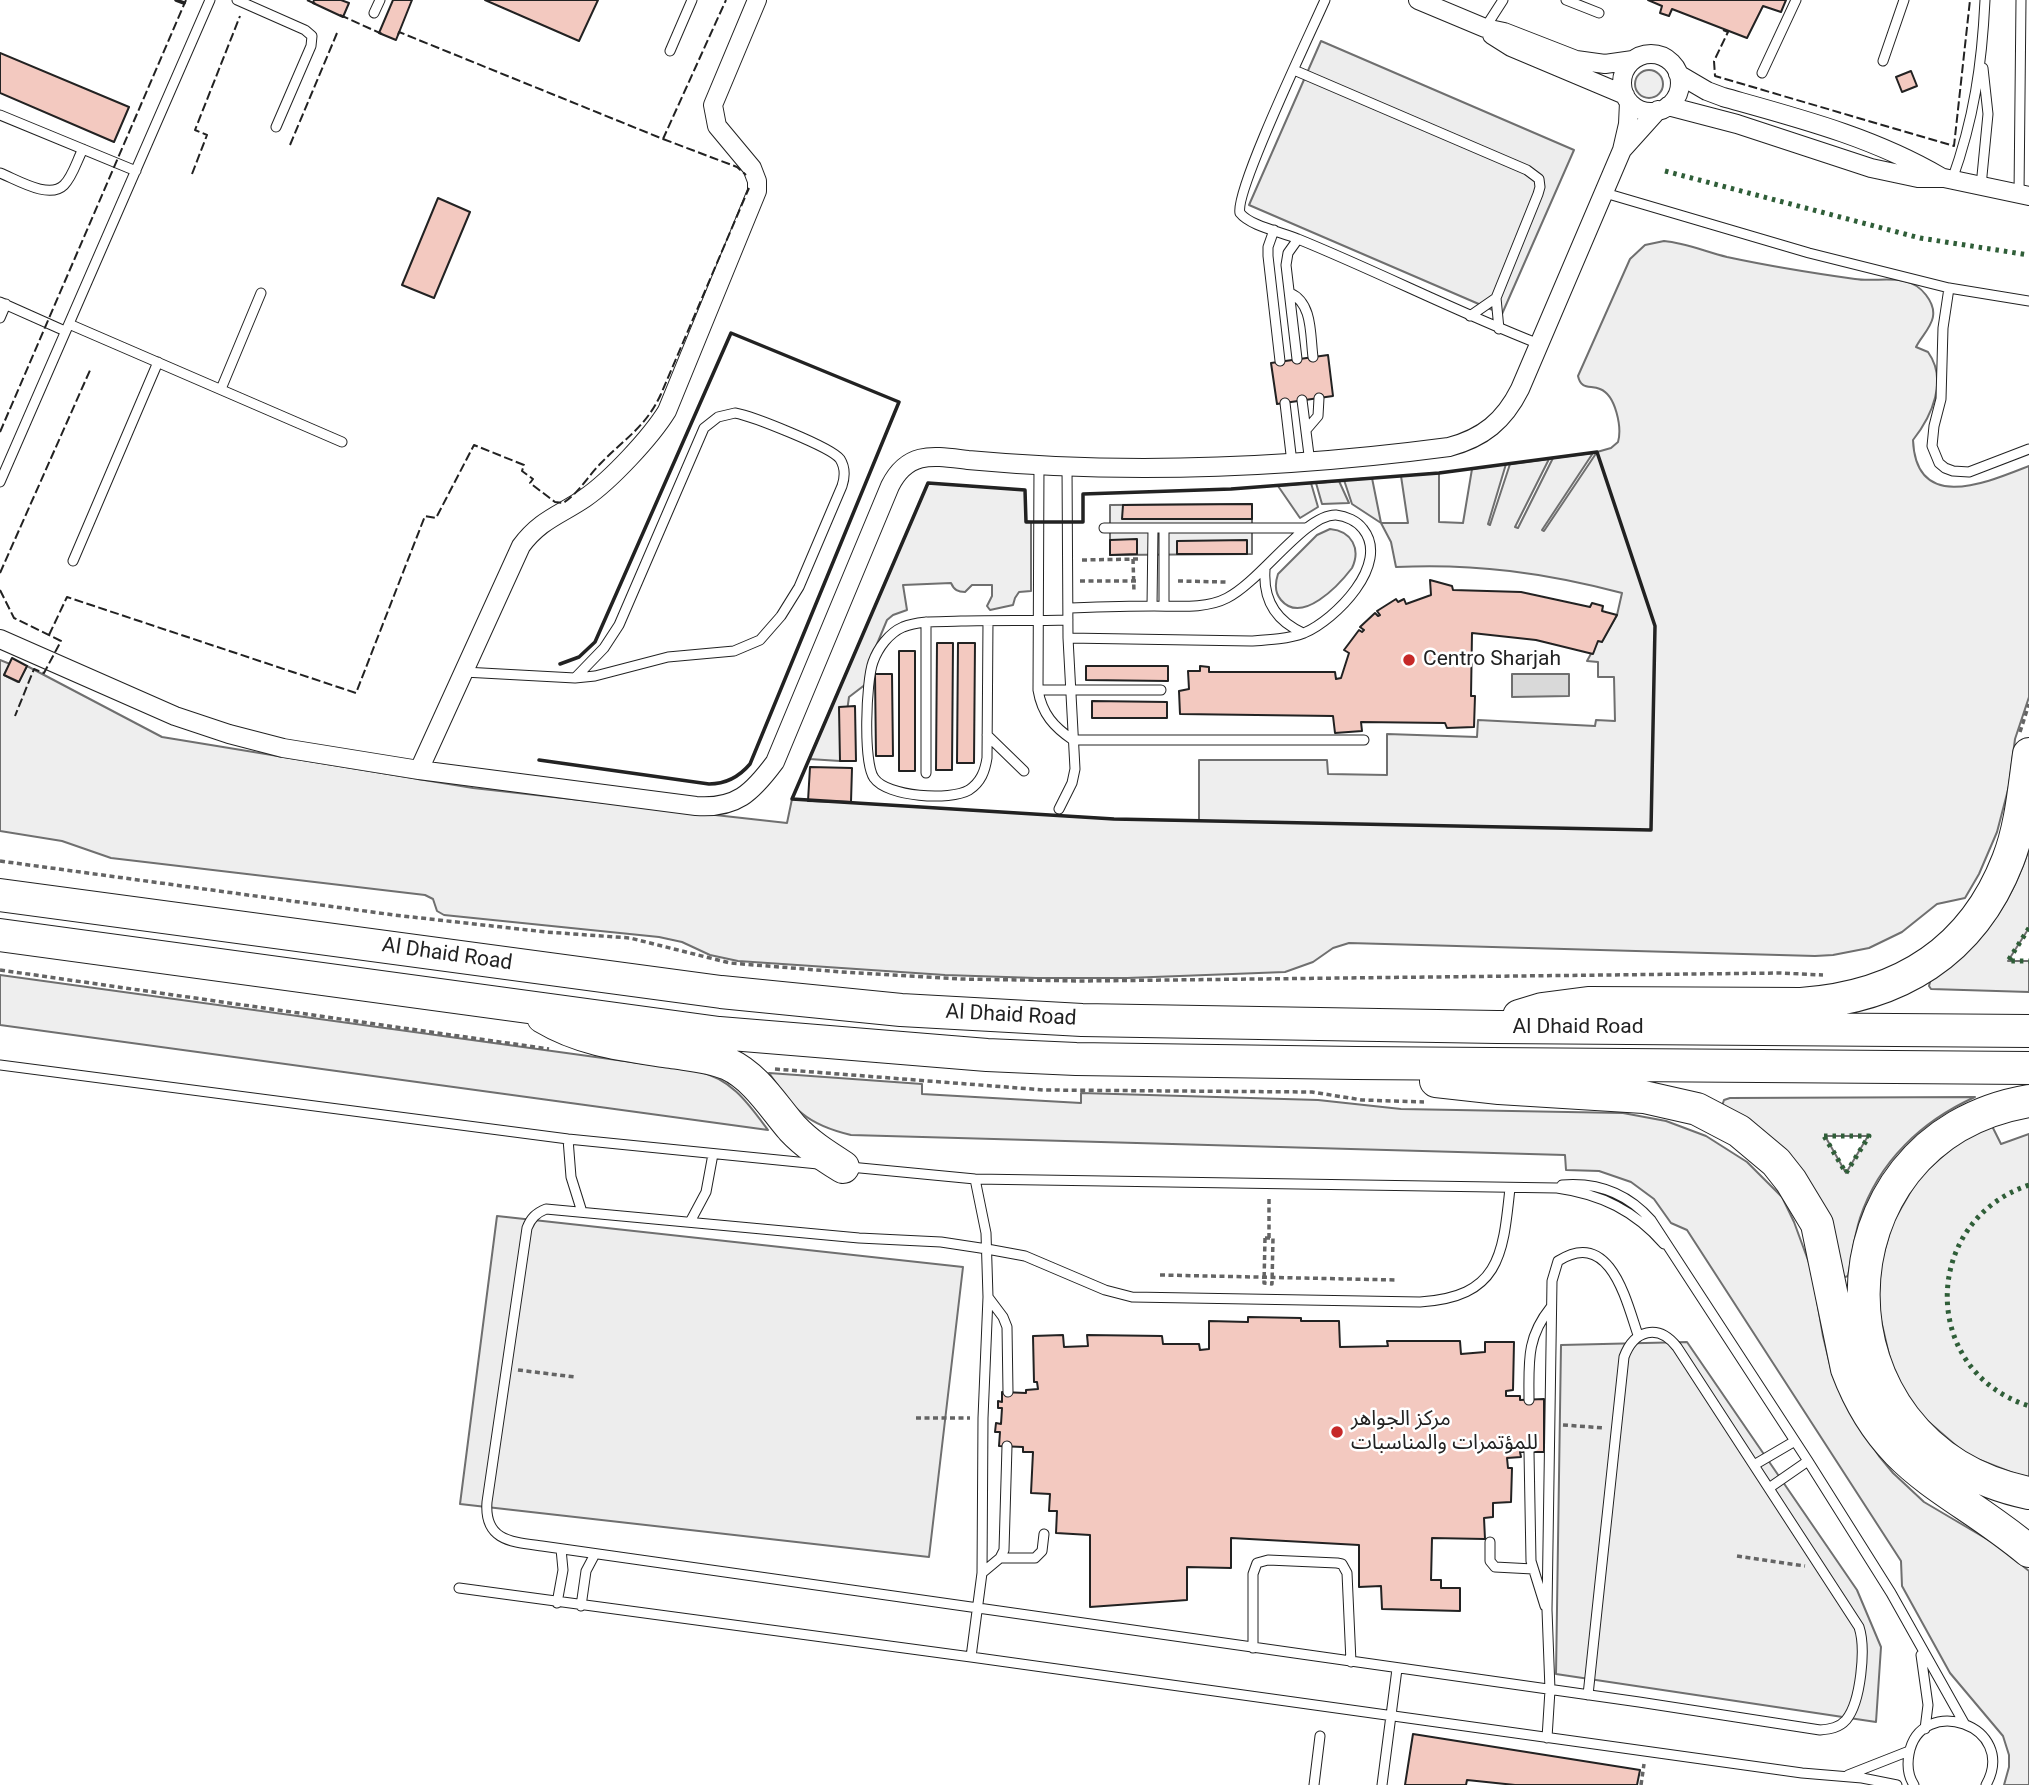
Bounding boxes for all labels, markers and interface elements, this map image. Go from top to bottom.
place label: Centro Sharjah [1423,647,1561,673]
marker: Centro Sharjah [1401,652,1417,668]
street label: Al Dhaid Road [380,933,514,977]
street label: Al Dhaid Road [945,1000,1077,1032]
street label: Al Dhaid Road [1512,1015,1644,1041]
place label: مركز الجواهر للمؤتمرات والمناسبات [1351,1407,1538,1457]
marker: مركز الجواهر للمؤتمرات والمناسبات [1329,1424,1345,1440]

